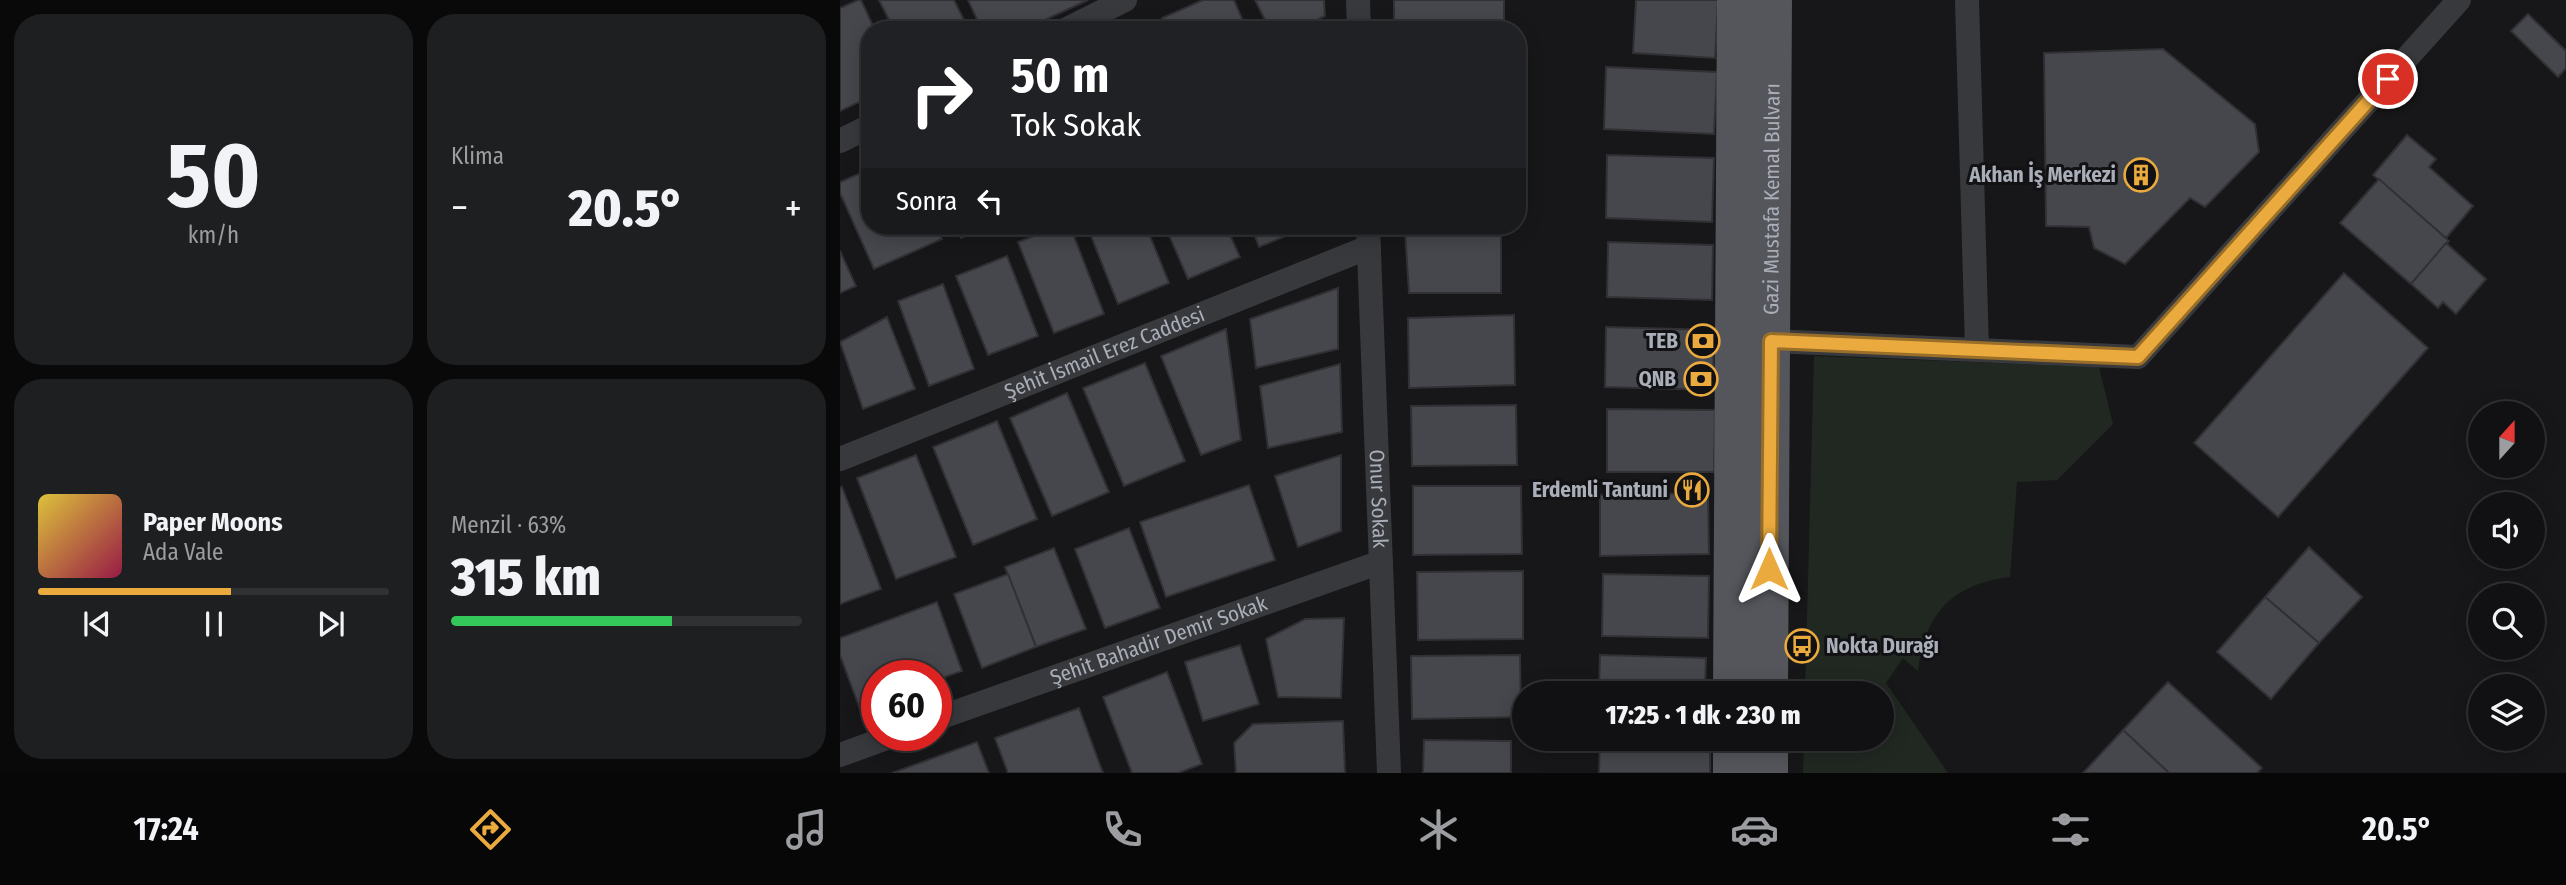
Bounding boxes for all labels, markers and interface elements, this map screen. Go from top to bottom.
text: 50 m [1011,46,1109,105]
icon: right [896,49,987,140]
pin [2358,49,2418,109]
icon: arrive [2369,60,2407,98]
street label: Gazi Mustafa Kemal Bulvarı [1758,83,1786,315]
text: Tok Sokak [1011,106,1141,144]
text: 50 [166,121,261,230]
text: Klima [451,142,504,170]
building icon: Akhan İş Merkezi [2122,156,2160,194]
place label: Akhan İş Merkezi [1968,161,2116,188]
text: 20.5° [569,177,684,240]
icon: left [971,182,1009,220]
text: − [451,185,468,231]
text: + [785,185,802,231]
text: Sonra [896,186,957,217]
text: km/h [188,221,239,249]
street label: Şehit İsmail Erez Caddesi [1001,301,1208,405]
bank icon: TEB [1684,322,1722,360]
place label: TEB [1646,328,1678,354]
bank icon: QNB [1682,360,1720,398]
place label: QNB [1638,366,1676,392]
north arrow [2468,401,2544,478]
map controls [2468,401,2545,751]
street label: Onur Sokak [1364,449,1393,549]
restaurant icon: Erdemli Tantuni [1673,471,1711,509]
place label: Erdemli Tantuni [1532,477,1668,503]
button: sound [2468,492,2545,569]
text: Paper Moons [143,507,283,538]
text: Menzil · 63% [451,511,566,539]
position arrow [1732,532,1806,606]
text: Ada Vale [143,538,223,566]
text: 315 km [451,546,601,609]
button: search [2468,583,2545,660]
street label: Şehit Bahadir Demir Sokak [1047,590,1271,691]
icon: previous [78,605,116,643]
icon: pause [195,605,233,643]
icon: next [312,605,350,643]
bus stop icon: Nokta Durağı [1783,627,1821,665]
place label: Nokta Durağı [1826,633,1939,659]
speed limit sign: 60 [861,660,952,751]
button: layers [2468,674,2545,751]
text: 17:25 · 1 dk · 230 m [1606,700,1800,731]
icon: directions [466,805,515,854]
icon: music [782,805,831,854]
icon: phone [1098,805,1147,854]
icon: climate [1414,805,1463,854]
icon: car [1730,805,1779,854]
icon: filters [2046,805,2095,854]
text: 17:24 [134,810,199,848]
text: 20.5° [2362,810,2432,848]

